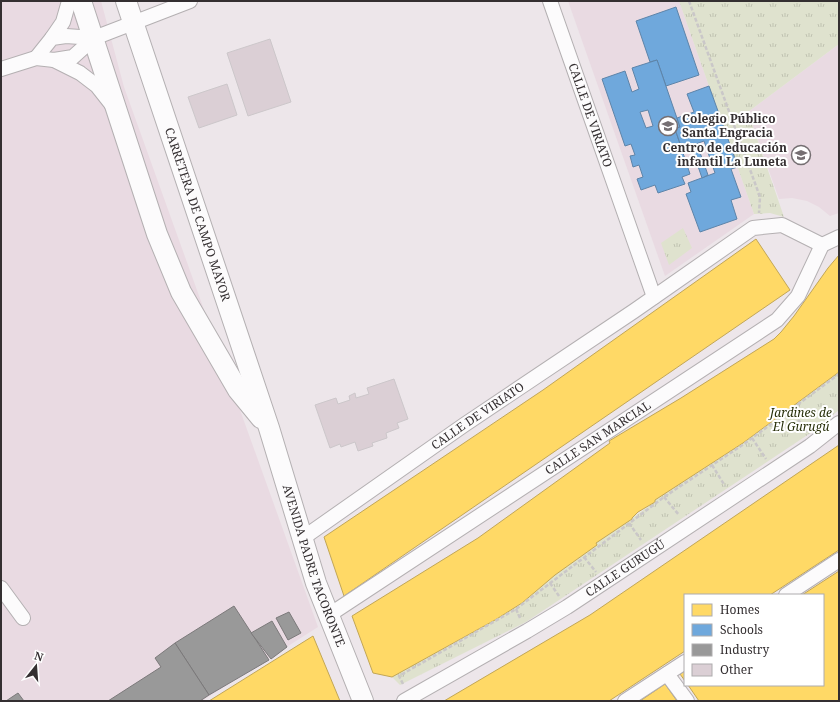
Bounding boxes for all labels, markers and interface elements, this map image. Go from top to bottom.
street label: CALLE DE VIRIATO [564,61,617,169]
place label: Colegio Público Santa Engracia [682,110,776,141]
school or university icon: Colegio Público Santa Engracia [657,115,679,137]
street label: CARRETERA DE CAMPO MAYOR [161,125,235,303]
place label: Centro de educación infantil La Luneta [663,139,787,170]
school or university icon: Centro de educación infantil La Luneta [790,144,812,166]
street label: CALLE DE VIRIATO [427,378,527,454]
street label: CALLE SAN MARCIAL [541,396,654,479]
park label: Jardines de El Gurugú [768,404,832,435]
street label: AVENIDA PADRE TACORONTE [279,482,350,649]
street label: CALLE GURUGÚ [582,535,668,601]
legend [684,594,824,686]
text: Homes [720,601,760,618]
text: Schools [720,621,763,638]
text: Industry [720,641,769,658]
north arrow [16,646,56,686]
text: N [33,648,46,664]
text: Other [720,661,753,678]

